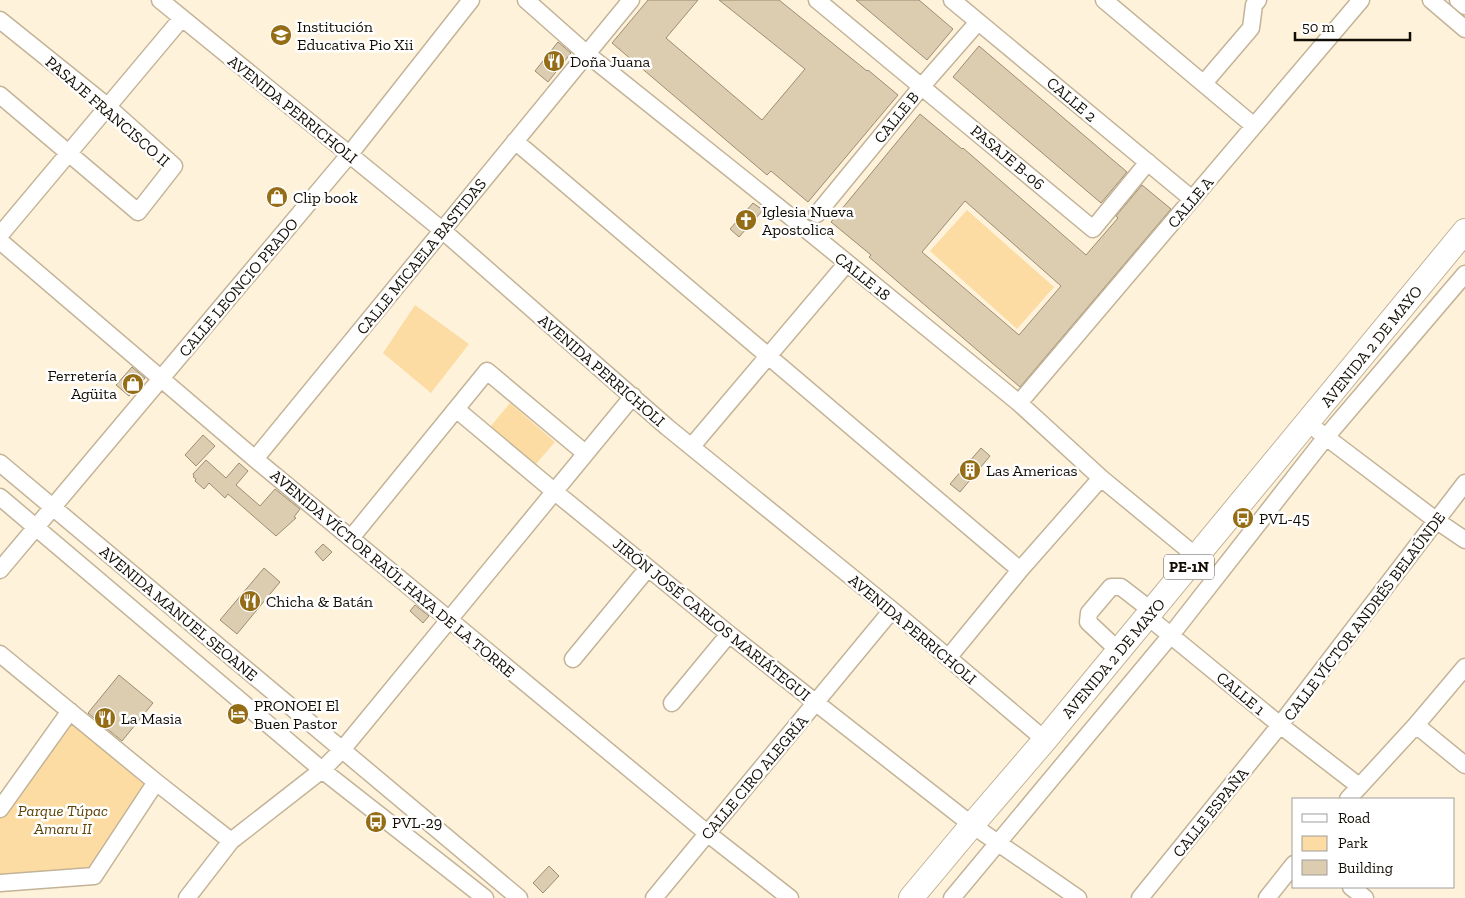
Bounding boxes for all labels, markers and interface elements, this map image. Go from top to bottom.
scale bar [1295,10,1410,42]
place label: Institución Educativa Pio Xii [297,17,414,54]
text: 50 m [1302,18,1335,36]
school or university icon: Institución Educativa Pio Xii [269,23,293,47]
restaurant icon: Doña Juana [542,49,566,73]
street label: AVENIDA PERRICHOLI [224,51,361,167]
street label: PASAJE FRANCISCO II [42,52,174,171]
place label: Doña Juana [570,52,651,71]
street label: CALLE 2 [1043,73,1101,126]
street label: CALLE B [870,87,923,147]
street label: PASAJE B-06 [967,121,1048,194]
street label: CALLE A [1163,172,1218,232]
street label: CALLE MICAELA BASTIDAS [352,174,490,338]
shop icon: Clip book [265,185,289,209]
place label: Clip book [293,188,358,207]
place label: Iglesia Nueva Apostolica [762,202,854,239]
church icon: Iglesia Nueva Apostolica [734,208,758,232]
street label: CALLE LEONCIO PRADO [175,214,302,361]
street label: CALLE 18 [831,248,894,305]
street label: AVENIDA 2 DE MAYO [1317,282,1426,411]
street label: AVENIDA PERRICHOLI [535,310,669,430]
place label: Ferretería Agüita [48,366,117,403]
shop icon: Ferretería Agüita [121,372,145,396]
building icon: Las Americas [958,458,982,482]
place label: Las Americas [986,461,1078,480]
street label: AVENIDA VÍCTOR RAÚL HAYA DE LA TORRE [267,466,519,681]
bus stop icon: PVL-45 [1231,506,1255,530]
street label: CALLE VÍCTOR ANDRÉS BELAÚNDE [1280,508,1449,724]
place label: PVL-45 [1259,509,1310,528]
street label: JIRÓN JOSÉ CARLOS MARIÁTEGUI [609,534,814,705]
street label: AVENIDA MANUEL SEOANE [96,542,261,685]
road number: PE-1N [1164,554,1214,580]
street label: AVENIDA PERRICHOLI [845,570,980,688]
restaurant icon: Chicha & Batán [238,589,262,613]
place label: Chicha & Batán [266,592,374,611]
street label: AVENIDA 2 DE MAYO [1058,594,1169,722]
street label: CALLE 1 [1213,668,1269,719]
place label: PRONOEI El Buen Pastor [254,696,339,733]
hotel icon: PRONOEI El Buen Pastor [226,702,250,726]
restaurant icon: La Masia [93,706,117,730]
place label: La Masia [121,709,182,728]
street label: CALLE CIRO ALEGRÍA [697,711,812,843]
street label: CALLE ESPAÑA [1168,763,1253,861]
legend [1292,798,1455,888]
park label: Parque Túpac Amaru II [18,801,108,838]
text: Road [1338,809,1371,827]
bus stop icon: PVL-29 [364,810,388,834]
place label: PVL-29 [392,813,442,832]
text: Park [1338,834,1368,852]
text: Building [1338,859,1393,877]

